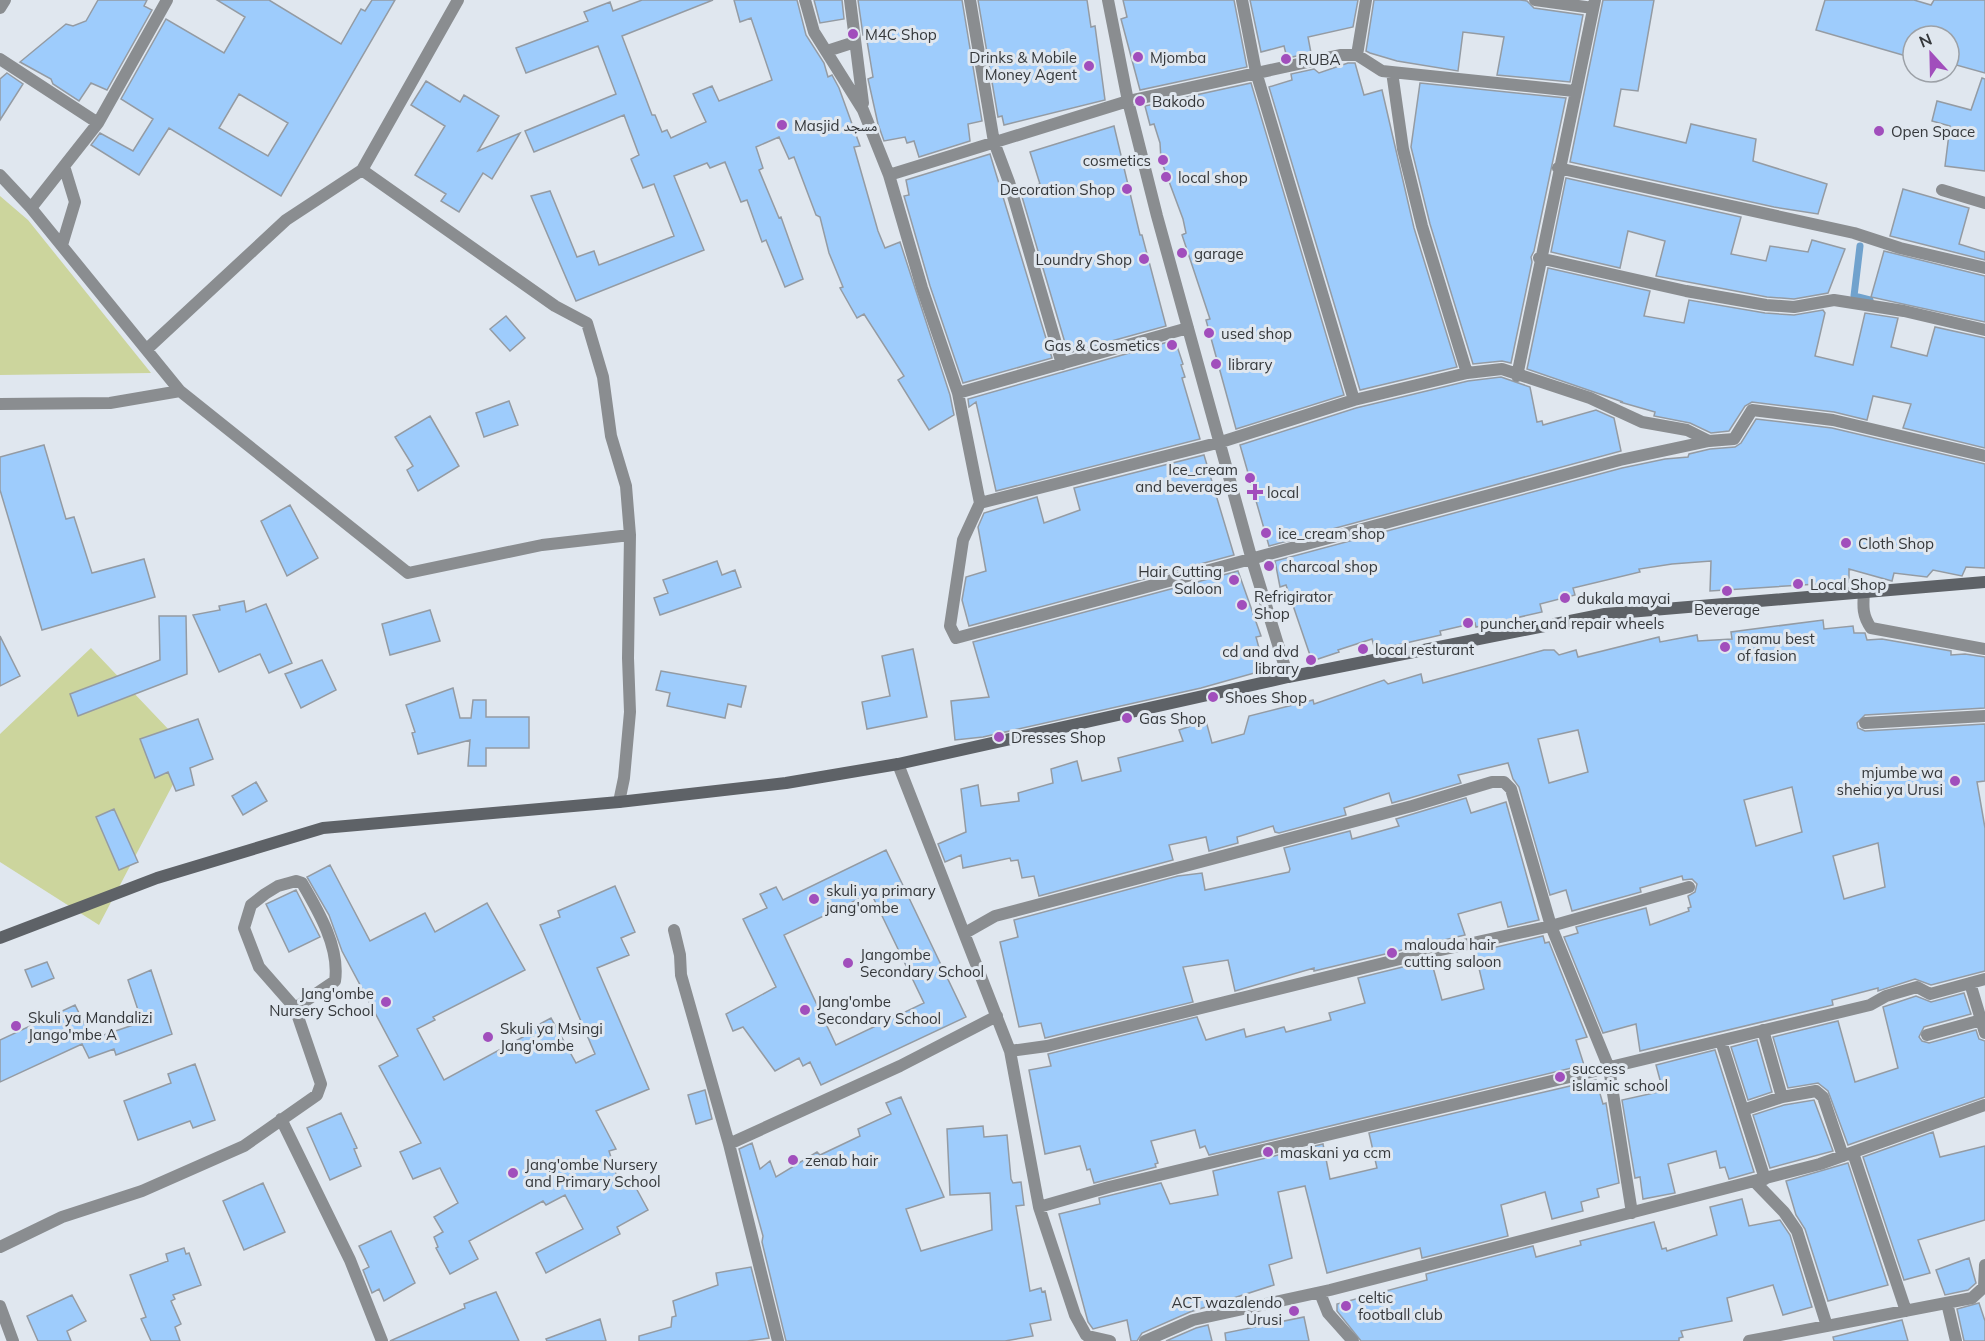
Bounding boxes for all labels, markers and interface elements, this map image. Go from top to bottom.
north arrow [1901,24,1961,84]
place label: M4C Shop [865,25,937,44]
marker: M4C Shop [846,27,860,41]
text: N [1916,29,1935,52]
place label: Drinks & Mobile Money Agent [969,48,1077,84]
place label: Mjomba [1150,48,1206,67]
marker: Mjomba [1131,50,1145,64]
place label: RUBA [1298,50,1340,69]
marker: RUBA [1279,52,1293,66]
marker: Drinks & Mobile Money Agent [1082,59,1096,73]
place label: Bakodo [1152,92,1205,111]
marker: Bakodo [1133,94,1147,108]
place label: Masjid مسجد [794,116,877,135]
marker: Masjid مسجد [775,118,789,132]
place label: Open Space [1891,122,1975,141]
marker: Open Space [1872,124,1886,138]
place label: cosmetics [1083,151,1151,170]
marker: cosmetics [1156,153,1170,167]
place label: local shop [1178,168,1248,187]
marker: local shop [1159,170,1173,184]
place label: Decoration Shop [1000,180,1115,199]
marker: Decoration Shop [1120,182,1134,196]
place label: garage [1194,244,1244,263]
marker: garage [1175,246,1189,260]
place label: Loundry Shop [1035,250,1132,269]
marker: Loundry Shop [1137,252,1151,266]
place label: used shop [1221,324,1292,343]
marker: used shop [1202,326,1216,340]
place label: Gas & Cosmetics [1044,336,1160,355]
marker: Gas & Cosmetics [1165,338,1179,352]
place label: library [1228,355,1272,374]
marker: library [1209,357,1223,371]
place label: Ice_cream and beverages [1135,460,1238,496]
marker: Ice_cream and beverages [1243,471,1257,485]
place label: local [1267,483,1299,502]
marker: local [1248,485,1262,499]
place label: ice_cream shop [1278,524,1385,543]
marker: ice_cream shop [1259,526,1273,540]
place label: Cloth Shop [1858,534,1934,553]
marker: Cloth Shop [1839,536,1853,550]
place label: charcoal shop [1281,557,1378,576]
marker: charcoal shop [1262,559,1276,573]
place label: Hair Cutting Saloon [1138,562,1222,598]
marker: Hair Cutting Saloon [1227,573,1241,587]
place label: Local Shop [1810,575,1886,594]
marker: Local Shop [1791,577,1805,591]
marker: Beverage [1720,584,1734,598]
place label: Refrigirator Shop [1254,587,1333,623]
place label: dukala mayai [1577,589,1670,608]
marker: dukala mayai [1558,591,1572,605]
marker: Refrigirator Shop [1235,598,1249,612]
place label: Beverage [1694,600,1760,619]
place label: puncher and repair wheels [1480,614,1664,633]
marker: puncher and repair wheels [1461,616,1475,630]
place label: mamu best of fasion [1737,629,1815,665]
place label: local resturant [1375,640,1474,659]
marker: mamu best of fasion [1718,640,1732,654]
place label: cd and dvd library [1222,642,1299,678]
marker: local resturant [1356,642,1370,656]
marker: cd and dvd library [1304,653,1318,667]
place label: Shoes Shop [1225,688,1307,707]
marker: Shoes Shop [1206,690,1220,704]
place label: Gas Shop [1139,709,1206,728]
marker: Gas Shop [1120,711,1134,725]
place label: Dresses Shop [1011,728,1106,747]
marker: Dresses Shop [992,730,1006,744]
place label: mjumbe wa shehia ya Urusi [1837,763,1943,799]
marker: mjumbe wa shehia ya Urusi [1948,774,1962,788]
place label: skuli ya primary jang'ombe [825,881,936,917]
marker: skuli ya primary jang'ombe [807,892,821,906]
place label: malouda hair cutting saloon [1404,935,1502,971]
place label: Jangombe Secondary School [860,945,984,981]
marker: malouda hair cutting saloon [1385,946,1399,960]
marker: Jangombe Secondary School [841,956,855,970]
place label: Jang'ombe Nursery School [269,984,374,1020]
place label: Jang'ombe Secondary School [817,992,941,1028]
marker: Jang'ombe Nursery School [379,995,393,1009]
marker: Jang'ombe Secondary School [798,1003,812,1017]
place label: Skuli ya Mandalizi Jango'mbe A [28,1008,153,1044]
marker: Skuli ya Mandalizi Jango'mbe A [9,1019,23,1033]
place label: Skuli ya Msingi Jang'ombe [500,1019,603,1055]
marker: Skuli ya Msingi Jang'ombe [481,1030,495,1044]
place label: success islamic school [1572,1059,1668,1095]
marker: success islamic school [1553,1070,1567,1084]
place label: maskani ya ccm [1280,1143,1391,1162]
marker: maskani ya ccm [1261,1145,1275,1159]
place label: zenab hair [805,1151,879,1170]
marker: zenab hair [786,1153,800,1167]
place label: Jang'ombe Nursery and Primary School [525,1155,661,1191]
marker: Jang'ombe Nursery and Primary School [506,1166,520,1180]
place label: celtic football club [1358,1288,1443,1324]
place label: ACT wazalendo Urusi [1171,1293,1282,1329]
marker: celtic football club [1339,1299,1353,1313]
marker: ACT wazalendo Urusi [1287,1304,1301,1318]

